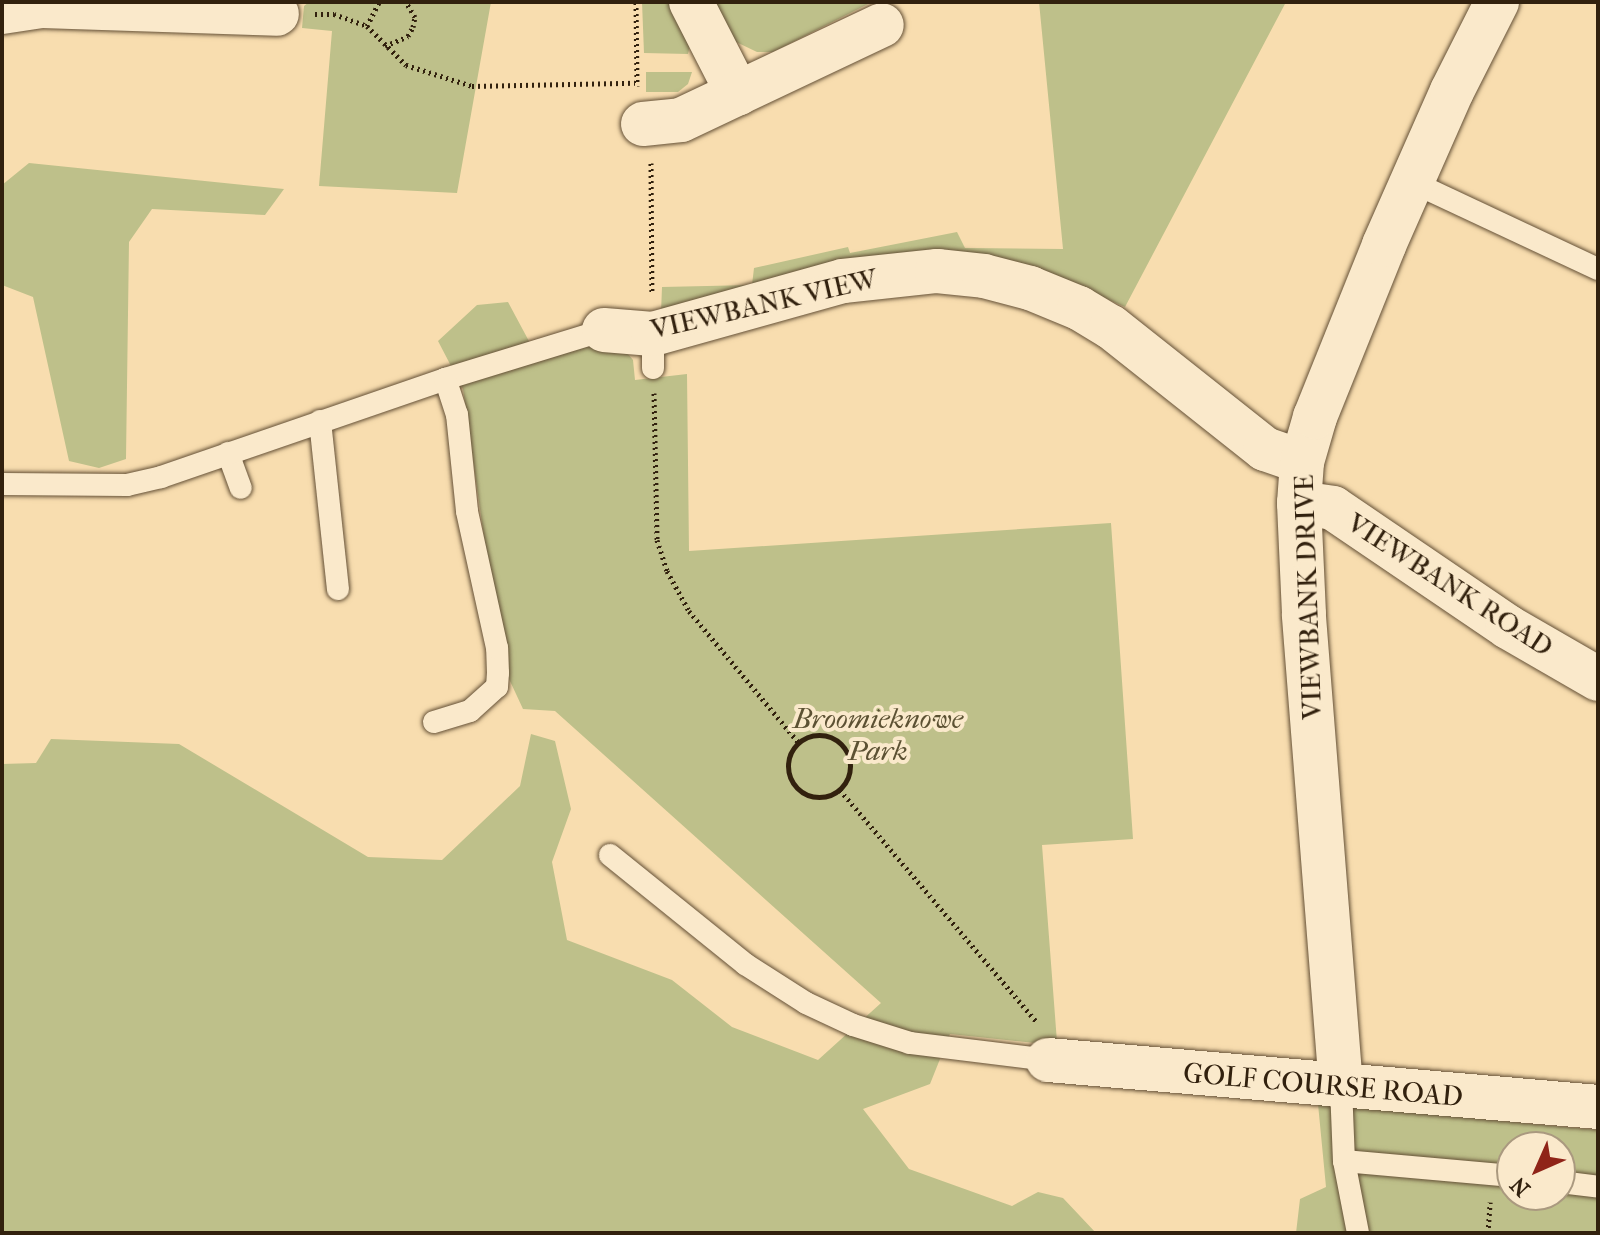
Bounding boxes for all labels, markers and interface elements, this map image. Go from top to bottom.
street label: VIEWBANK VIEW [647,262,881,346]
street label: VIEWBANK DRIVE [1287,474,1329,720]
street label: VIEWBANK ROAD [1341,506,1559,664]
park label: Broomieknowe Park [793,702,963,768]
street label: GOLF COURSE ROAD [1182,1056,1464,1114]
north arrow [1496,1131,1576,1211]
text: N [1505,1171,1536,1202]

